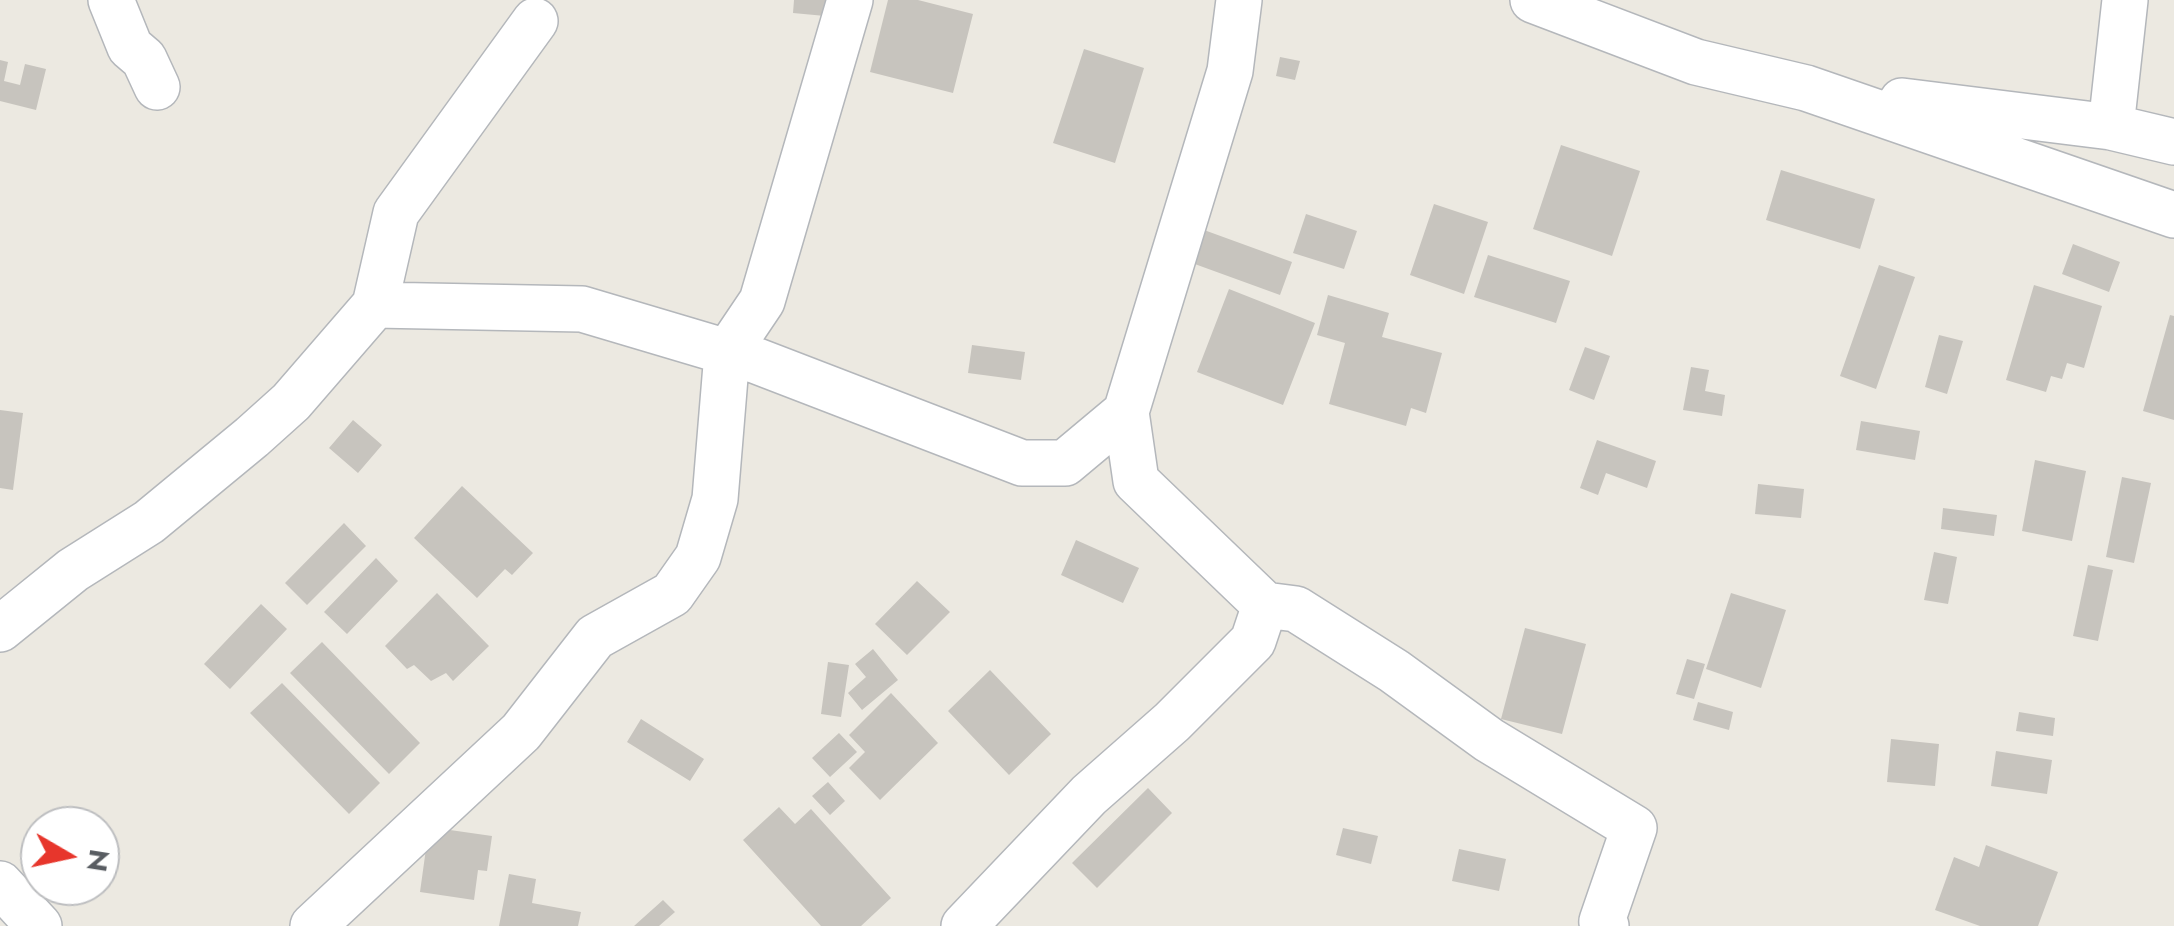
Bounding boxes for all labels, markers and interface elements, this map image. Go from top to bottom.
north arrow [20,806,120,906]
text: N [76,846,120,875]

